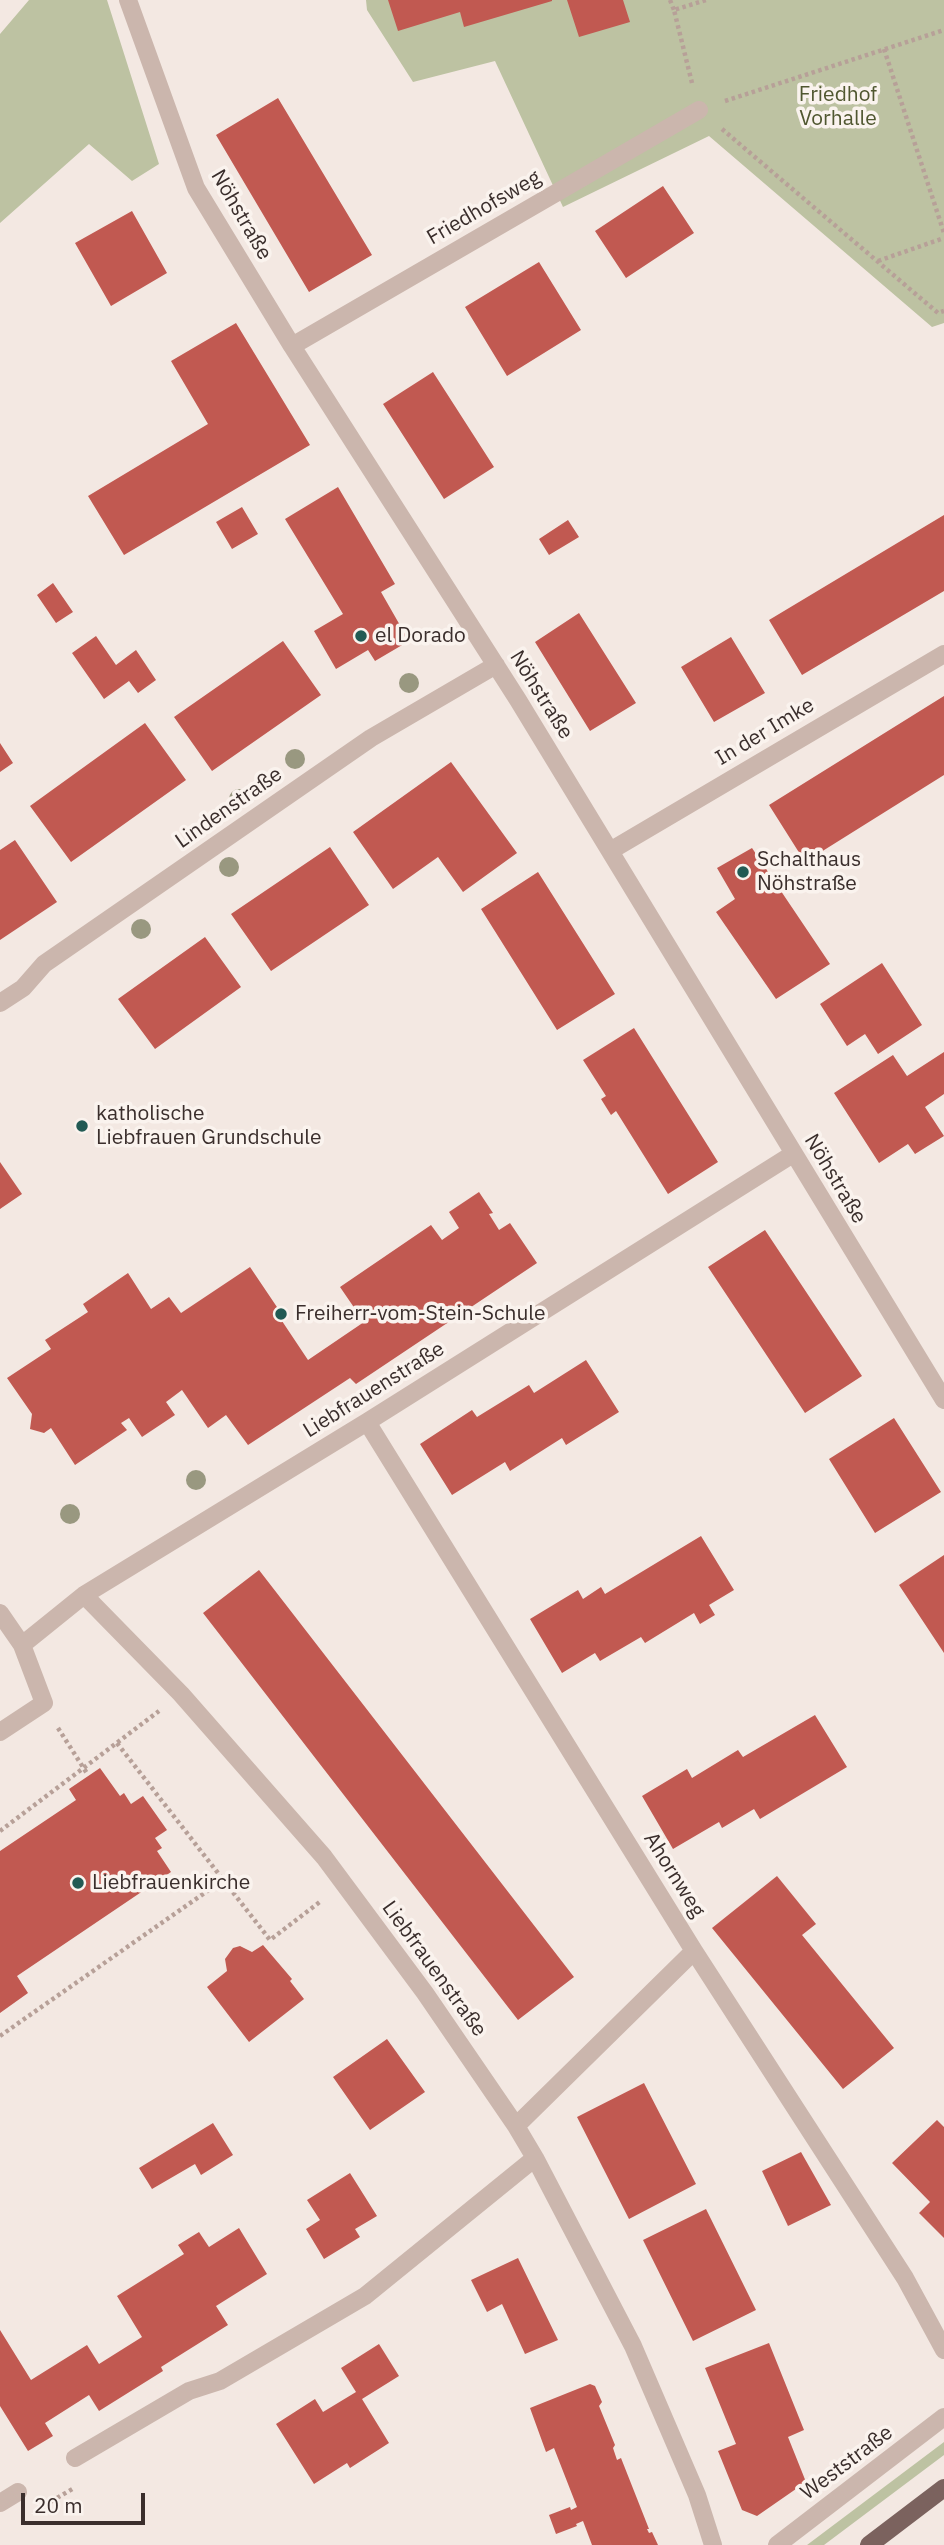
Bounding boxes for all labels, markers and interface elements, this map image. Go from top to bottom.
park label: Friedhof Vorhalle [799,82,877,132]
street label: Nöhstraße [205,165,277,265]
street label: Friedhofsweg [423,165,545,251]
place label: el Dorado [375,623,466,649]
marker: el Dorado [353,628,369,644]
street label: Nöhstraße [504,646,578,744]
street label: In der Imke [711,693,819,771]
street label: Lindenstraße [171,762,287,854]
place label: Schalthaus Nöhstraße [757,847,861,897]
marker: Schalthaus Nöhstraße [735,864,751,880]
place label: katholische Liebfrauen Grundschule [96,1101,322,1151]
marker: katholische Liebfrauen Grundschule [74,1118,90,1134]
street label: Nöhstraße [799,1130,871,1228]
place label: Freiherr-vom-Stein-Schule [295,1301,546,1327]
marker: Freiherr-vom-Stein-Schule [273,1306,289,1322]
street label: Liebfrauenstraße [299,1336,449,1444]
street label: Ahornweg [638,1828,710,1922]
place label: Liebfrauenkirche [92,1870,250,1896]
marker: Liebfrauenkirche [70,1875,86,1891]
street label: Liebfrauenstraße [376,1896,492,2042]
street label: Weststraße [796,2420,898,2506]
scale bar [24,2478,149,2522]
text: 20 m [34,2491,83,2519]

